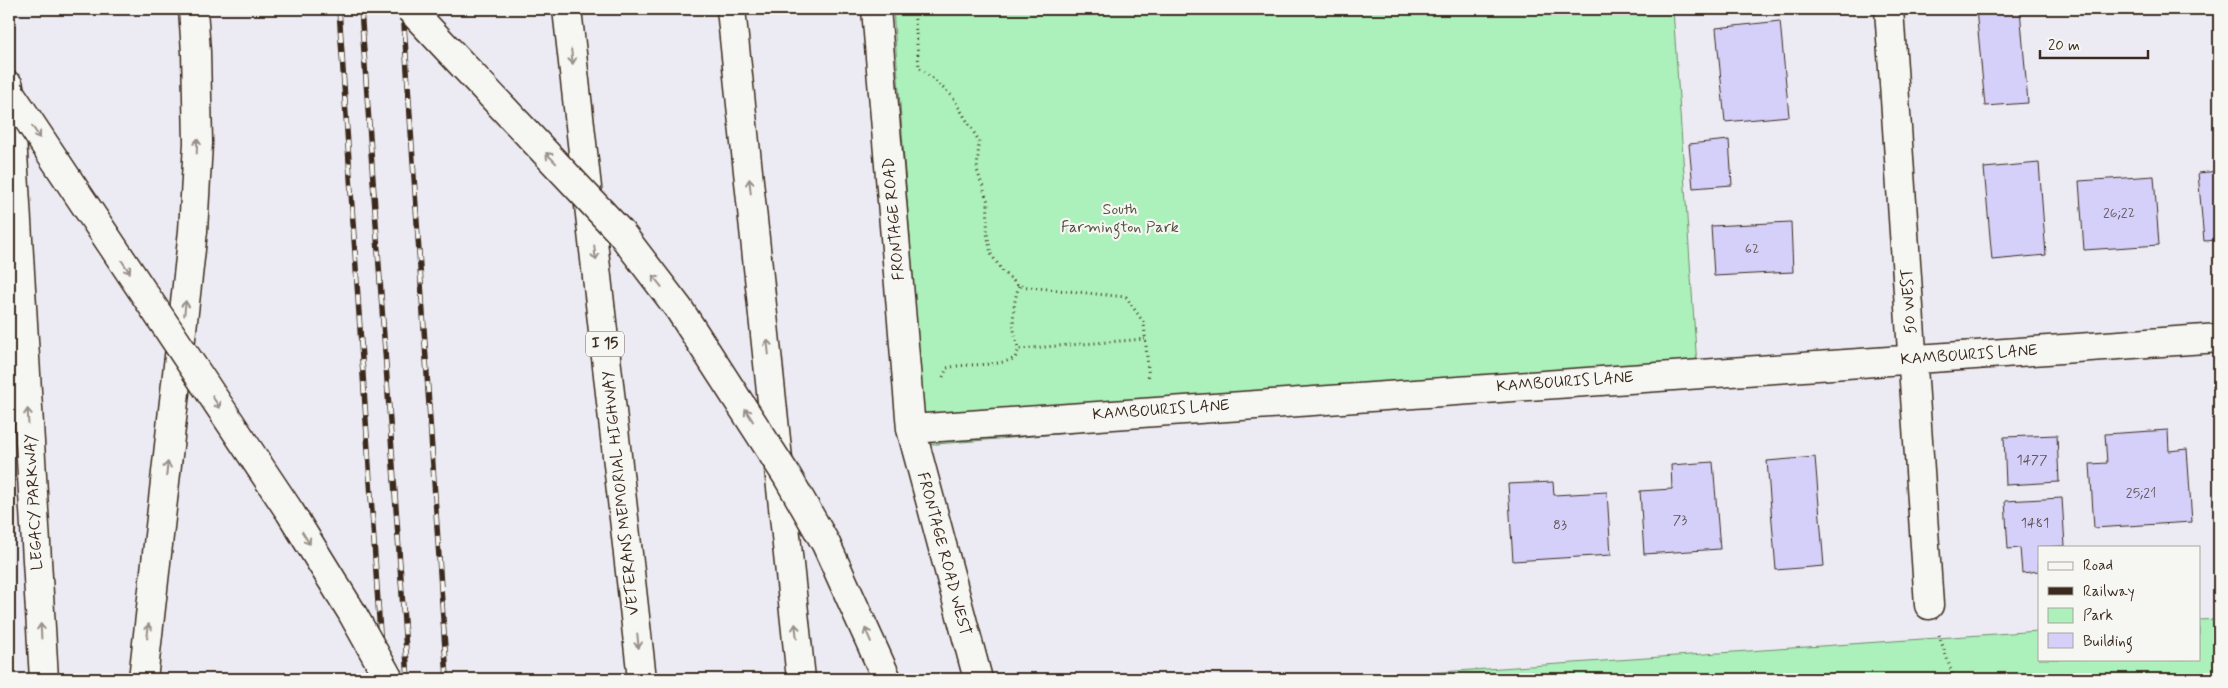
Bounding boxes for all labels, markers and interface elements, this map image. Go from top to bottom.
scale bar [2040,28,2148,60]
text: 20 m [2048,36,2080,56]
one-way arrow [568,49,577,65]
one-way arrow [31,124,41,138]
one-way arrow [193,138,202,154]
one-way arrow [545,151,557,164]
street label: FRONTAGE ROAD [878,157,910,281]
one-way arrow [745,178,755,194]
park label: South Farmington Park [1061,199,1179,239]
house number: 26;22 [2103,204,2135,222]
house number: 62 [1745,240,1759,258]
one-way arrow [590,245,599,261]
one-way arrow [121,259,131,273]
street label: 50 WEST [1896,267,1922,335]
one-way arrow [652,274,662,288]
one-way arrow [180,300,190,316]
road number: I 15 [586,332,624,356]
one-way arrow [763,339,773,355]
street label: KAMBOURIS LANE [1900,340,2038,370]
street label: KAMBOURIS LANE [1496,367,1634,397]
street label: VETERANS MEMORIAL HIGHWAY [598,370,644,616]
one-way arrow [211,395,221,409]
street label: KAMBOURIS LANE [1092,395,1230,425]
one-way arrow [24,408,33,424]
one-way arrow [744,408,754,422]
street label: LEGACY PARKWAY [20,433,48,571]
house number: 1477 [2016,451,2048,469]
one-way arrow [162,462,172,478]
street label: FRONTAGE ROAD WEST [912,470,976,638]
house number: 25;21 [2126,484,2156,502]
house number: 73 [1673,511,1687,529]
house number: 1481 [2021,514,2049,532]
house number: 83 [1553,516,1567,534]
one-way arrow [301,530,311,544]
legend [2038,546,2200,660]
text: Road [2083,556,2113,576]
text: Railway [2083,582,2135,602]
text: Park [2083,606,2113,626]
one-way arrow [37,623,46,639]
one-way arrow [143,623,153,639]
one-way arrow [791,623,801,639]
one-way arrow [862,628,872,643]
text: Building [2083,632,2133,653]
one-way arrow [633,633,643,649]

